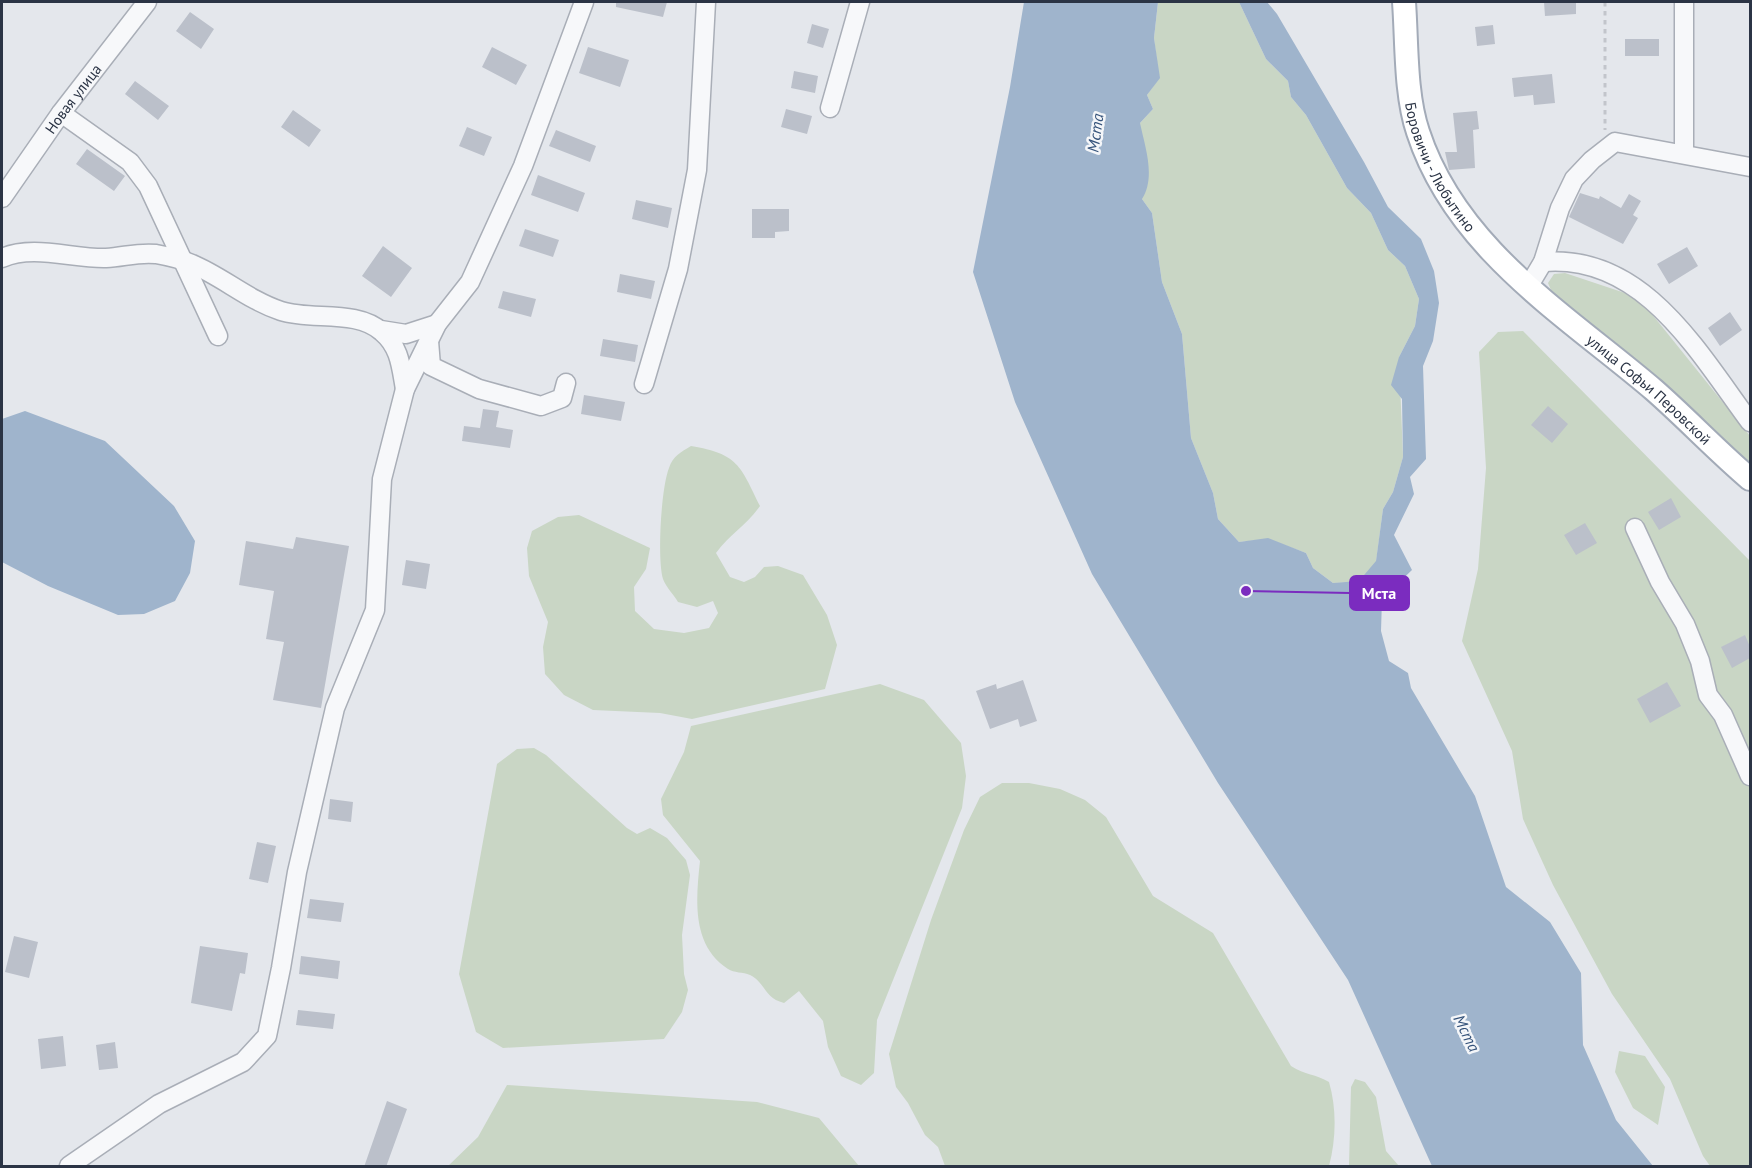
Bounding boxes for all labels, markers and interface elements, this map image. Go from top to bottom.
street label: Новая улица [40,60,105,137]
street label: Боровичи - Любытино [1402,101,1480,235]
water label: Мста [1082,112,1108,154]
street label: улица Софьи Перовской [1583,330,1716,448]
callout: Мста [1350,576,1409,610]
text: Мста [1362,583,1396,603]
water label: Мста [1450,1011,1485,1055]

